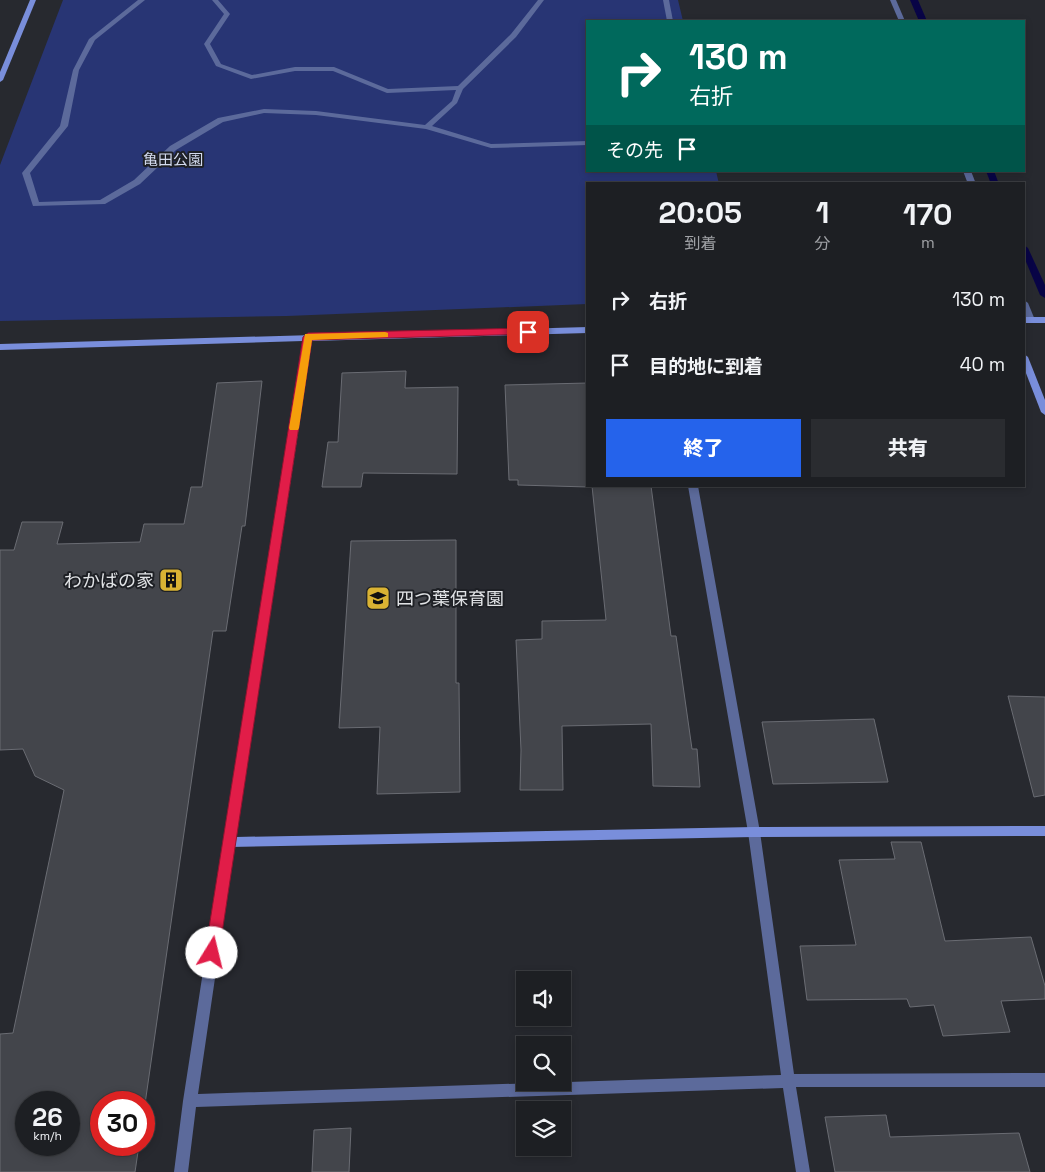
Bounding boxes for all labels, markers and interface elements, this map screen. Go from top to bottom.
text: 130 m [689,35,788,79]
icon: right [606,40,671,105]
text: 右折 [689,82,733,110]
icon: arrive [673,135,701,163]
text: その先 [606,138,663,163]
park label: 亀田公園 [143,150,203,169]
text: 20:05 [658,193,742,232]
text: 1 [816,193,829,232]
text: 170 [903,195,953,234]
text: m [921,232,935,253]
text: 到着 [684,233,716,254]
text: 分 [815,233,831,254]
icon: right [606,286,634,314]
text: 130 m [952,287,1005,312]
text: 右折 [649,289,687,314]
pin [507,311,549,353]
icon: arrive [514,318,542,346]
icon: arrive [606,351,634,379]
text: 40 m [960,352,1005,377]
text: 目的地に到着 [649,354,763,379]
button: 終了 [606,419,801,477]
button: 共有 [811,419,1005,477]
building icon: わかばの家 [158,567,184,593]
place label: わかばの家 [64,569,154,592]
school or university icon: 四つ葉保育園 [365,585,391,611]
place label: 四つ葉保育園 [396,587,504,610]
position arrow [185,926,237,978]
map controls [516,971,571,1156]
button: sound [516,971,571,1026]
button: search [516,1036,571,1091]
speed limit sign: 30 [90,1091,155,1156]
text: 26 [32,1101,63,1133]
button: layers [516,1101,571,1156]
text: km/h [33,1128,62,1144]

